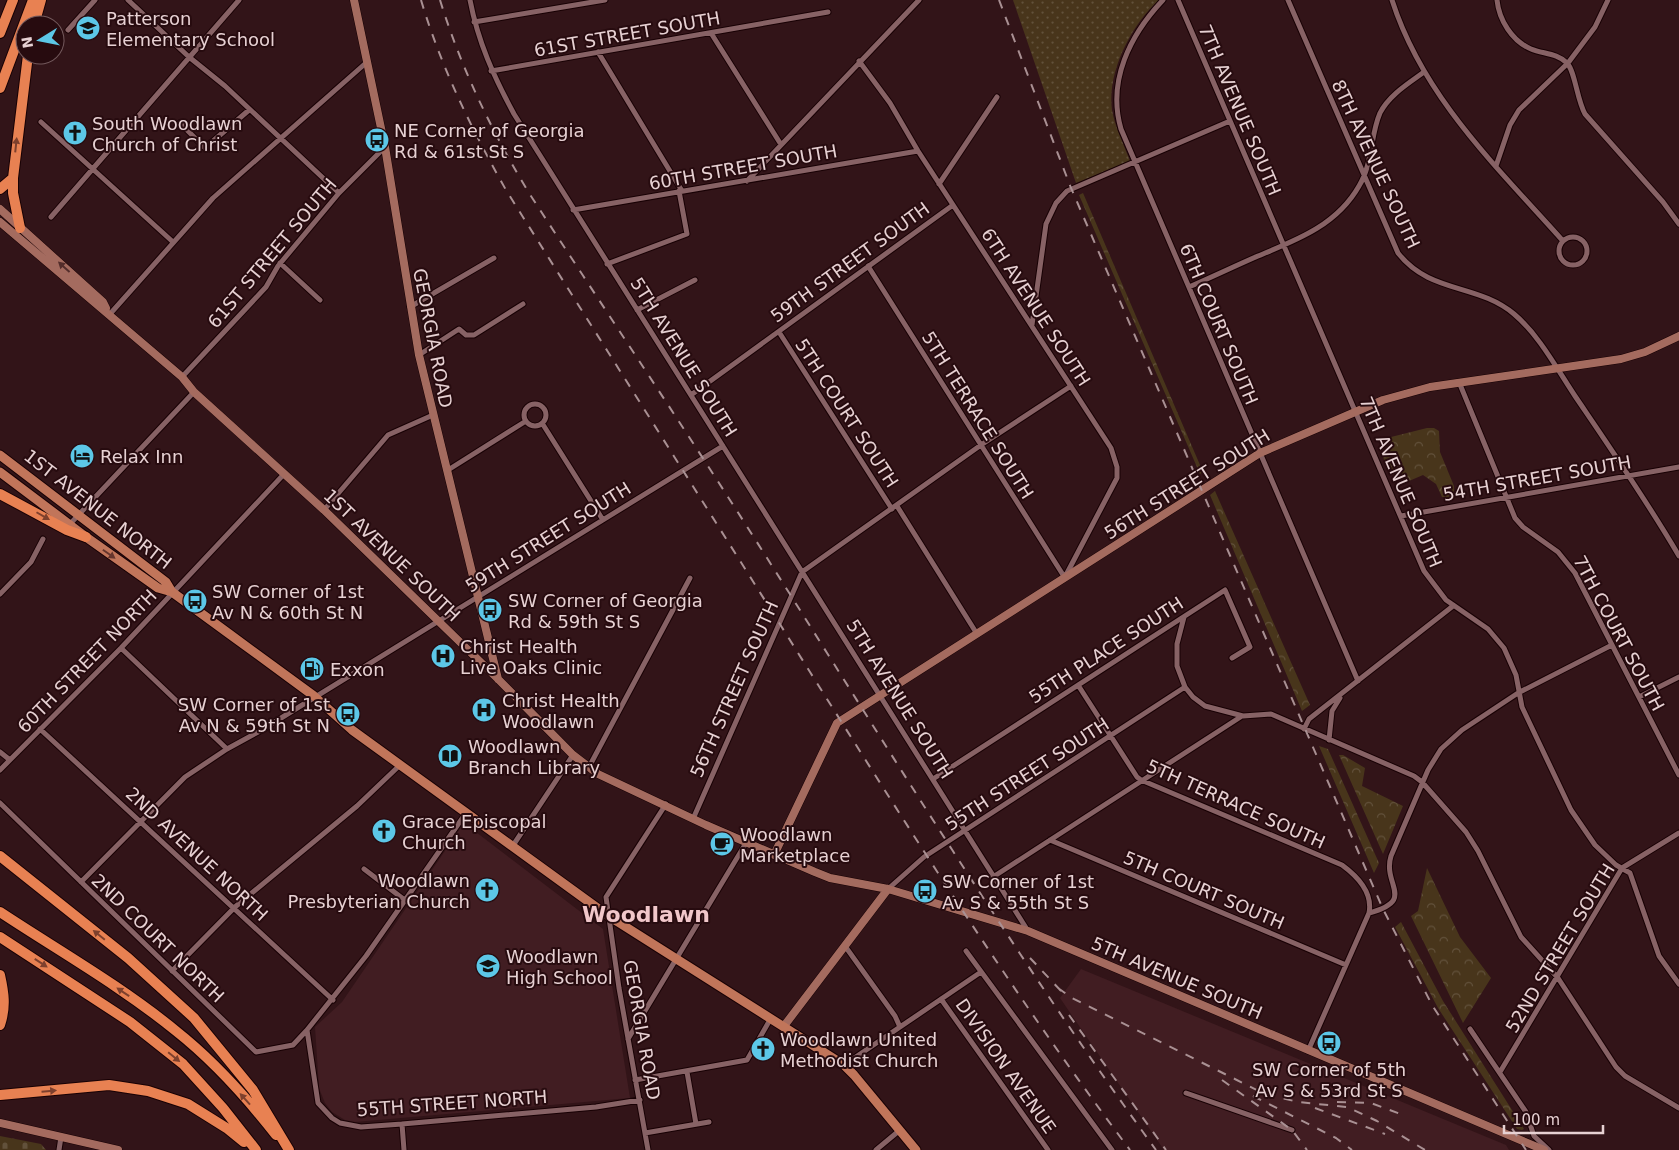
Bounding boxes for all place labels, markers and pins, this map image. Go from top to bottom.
place label: Patterson Elementary School [106,8,275,50]
school or university icon: Patterson Elementary School [75,15,101,41]
place label: South Woodlawn Church of Christ [92,113,242,155]
church icon: South Woodlawn Church of Christ [62,120,88,146]
place label: NE Corner of Georgia Rd & 61st St S [394,120,584,162]
bus stop icon: NE Corner of Georgia Rd & 61st St S [364,127,390,153]
hotel icon: Relax Inn [69,443,95,469]
place label: Relax Inn [100,446,183,467]
place label: SW Corner of 1st Av N & 60th St N [212,581,364,623]
bus stop icon: SW Corner of 1st Av N & 60th St N [182,588,208,614]
place label: SW Corner of Georgia Rd & 59th St S [508,590,703,632]
bus stop icon: SW Corner of Georgia Rd & 59th St S [477,597,503,623]
place label: Christ Health Live Oaks Clinic [460,636,602,678]
hospital icon: Christ Health Live Oaks Clinic [430,643,456,669]
fuel station icon: Exxon [299,656,325,682]
place label: Exxon [330,659,385,680]
place label: Christ Health Woodlawn [502,690,620,732]
place label: SW Corner of 1st Av N & 59th St N [178,694,330,736]
hospital icon: Christ Health Woodlawn [471,697,497,723]
bus stop icon: SW Corner of 1st Av N & 59th St N [335,701,361,727]
place label: Woodlawn Branch Library [468,736,601,778]
library icon: Woodlawn Branch Library [437,743,463,769]
place label: Grace Episcopal Church [402,811,547,853]
church icon: Grace Episcopal Church [371,818,397,844]
place label: Woodlawn Marketplace [740,824,850,866]
cafe icon: Woodlawn Marketplace [709,831,735,857]
place label: Woodlawn Presbyterian Church [288,870,470,912]
place label: SW Corner of 1st Av S & 55th St S [942,871,1094,913]
church icon: Woodlawn Presbyterian Church [474,877,500,903]
bus stop icon: SW Corner of 1st Av S & 55th St S [912,878,938,904]
place label: Woodlawn High School [506,946,613,988]
school or university icon: Woodlawn High School [475,953,501,979]
place label: Woodlawn United Methodist Church [780,1029,938,1071]
bus stop icon: SW Corner of 5th Av S & 53rd St S [1316,1030,1342,1056]
church icon: Woodlawn United Methodist Church [750,1036,776,1062]
place label: SW Corner of 5th Av S & 53rd St S [1252,1059,1406,1101]

